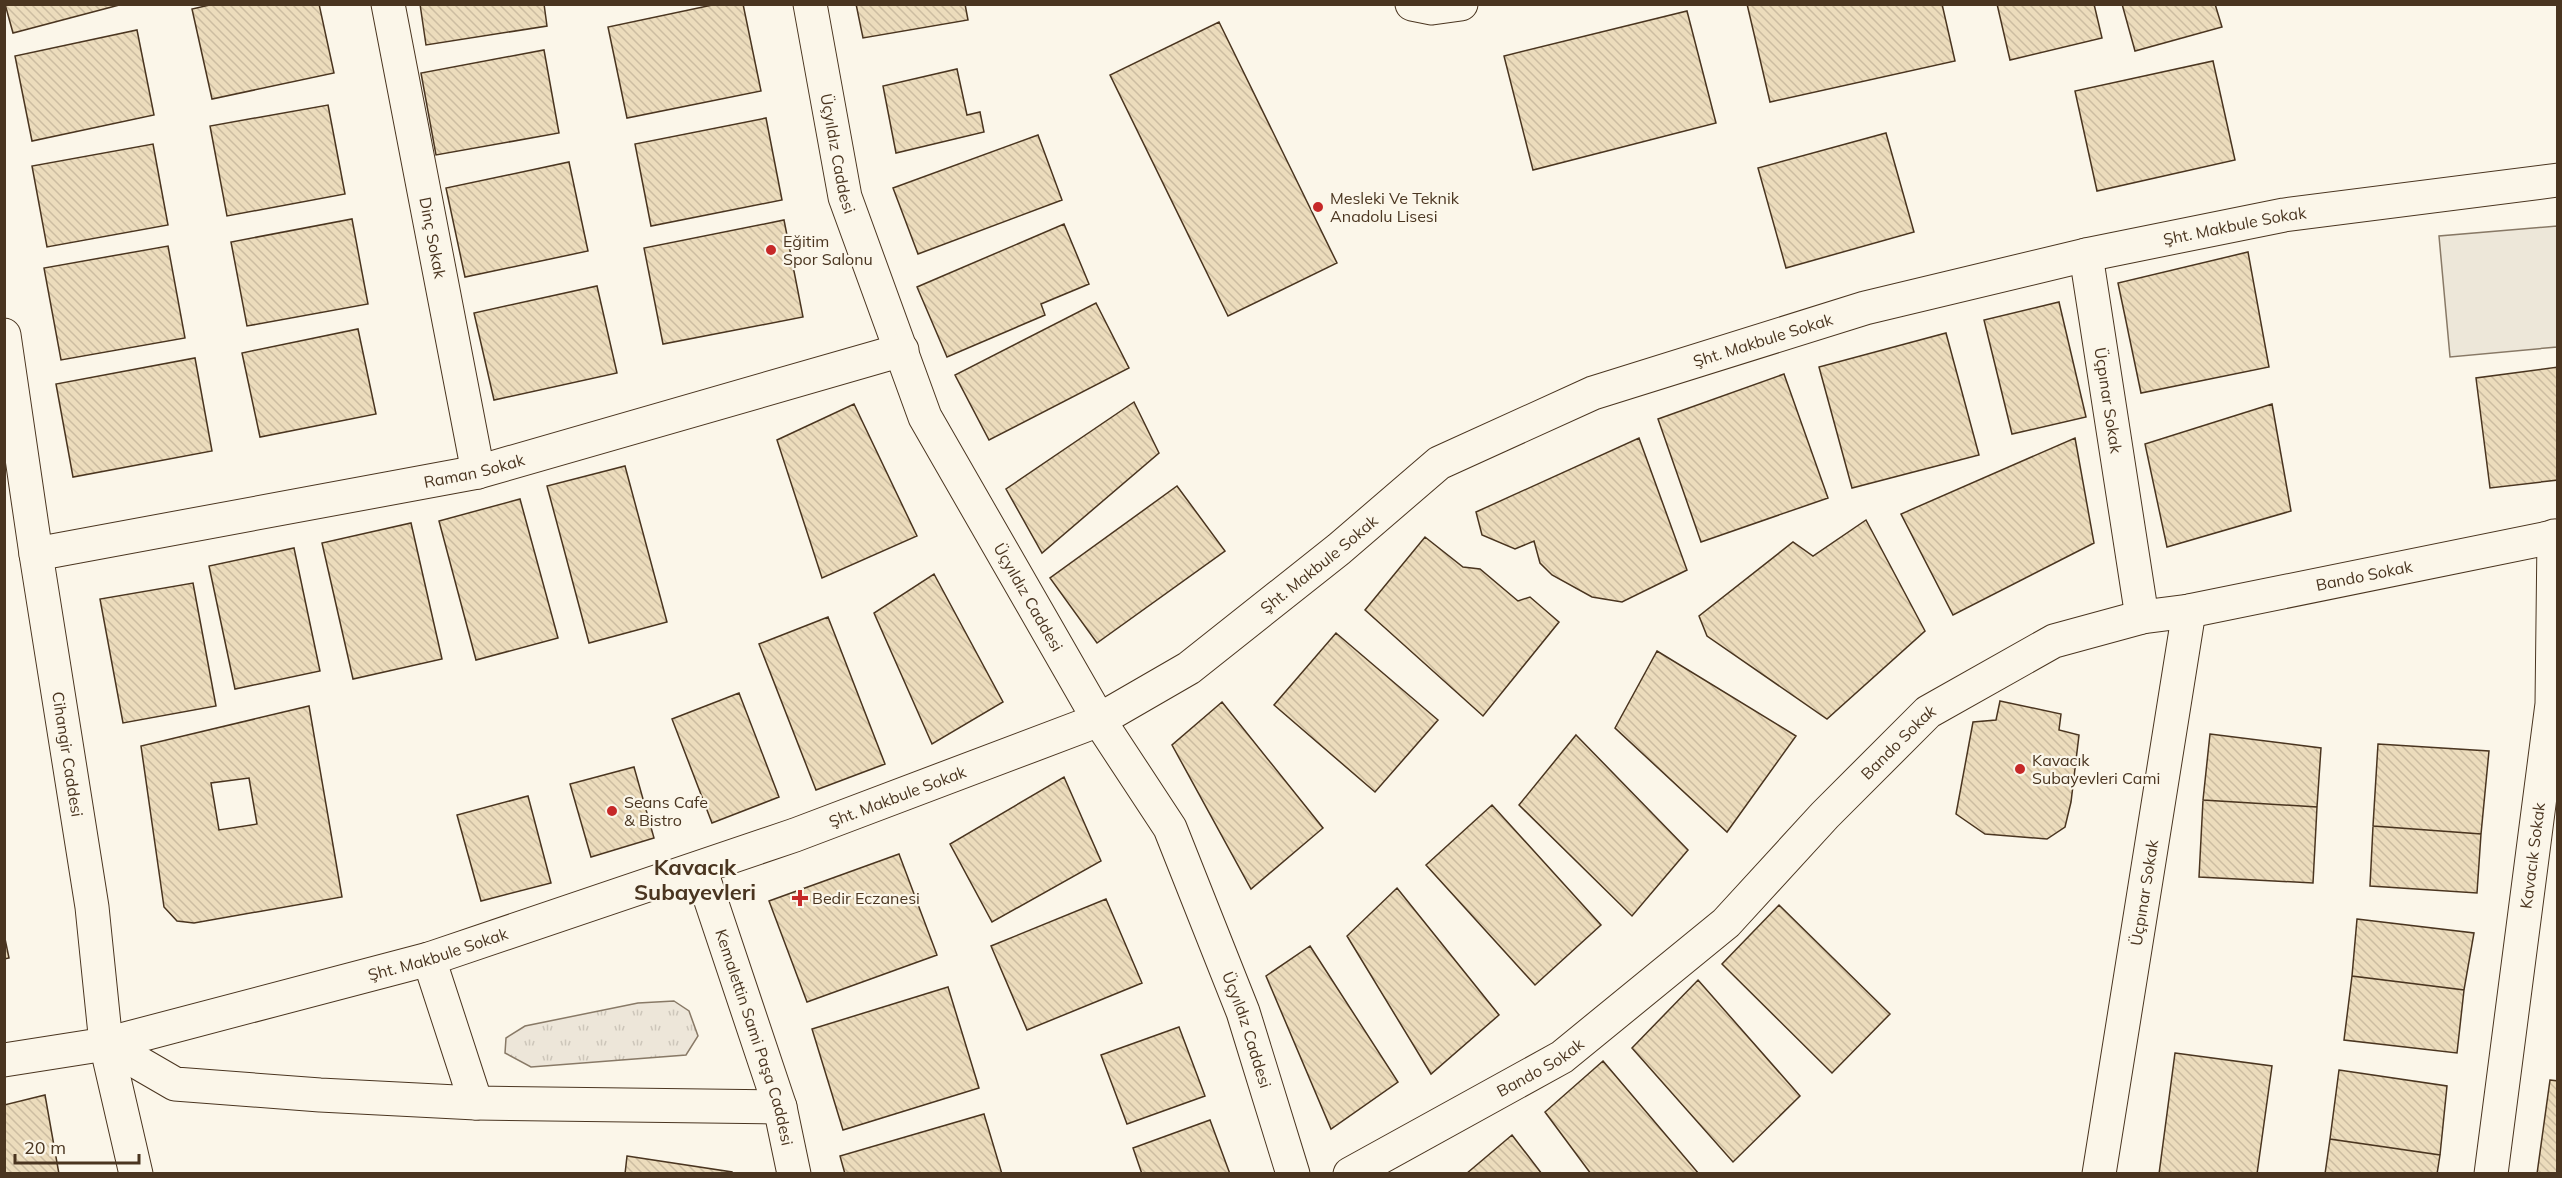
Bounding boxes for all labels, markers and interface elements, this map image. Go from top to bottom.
street label: Üçyıldız Caddesi [816,92,860,216]
place label: Mesleki Ve Teknik Anadolu Lisesi [1330,188,1460,226]
street label: Dinç Sokak [415,195,451,281]
marker: Mesleki Ve Teknik Anadolu Lisesi [1311,200,1325,214]
street label: Şht. Makbule Sokak [2161,202,2308,249]
place label: Eğitim Spor Salonu [783,231,873,269]
marker: Eğitim Spor Salonu [764,243,778,257]
street label: Şht. Makbule Sokak [1690,309,1836,371]
street label: Üçpınar Sokak [2090,346,2127,455]
street label: Raman Sokak [422,449,528,492]
street label: Şht. Makbule Sokak [1256,510,1382,618]
street label: Üçyıldız Caddesi [989,539,1067,655]
street label: Bando Sokak [2314,556,2415,595]
street label: Cihangir Caddesi [48,690,88,818]
street label: Bando Sokak [1857,700,1940,783]
place label: Kavacık Subayevleri Cami [2032,750,2160,788]
street label: Şht. Makbule Sokak [826,761,969,831]
marker: Kavacık Subayevleri Cami [2013,762,2027,776]
place label: Seans Cafe & Bistro [624,792,708,830]
street label: Kavacık Sokak [2516,801,2549,910]
marker: Seans Cafe & Bistro [605,804,619,818]
street label: Üçpınar Sokak [2126,837,2162,947]
district label: Kavacık Subayevleri [634,853,756,906]
place label: Bedir Eczanesi [812,888,920,908]
marker: Bedir Eczanesi [793,891,807,905]
street label: Şht. Makbule Sokak [366,923,511,985]
street label: Kemalettin Sami Paşa Caddesi [711,926,798,1147]
street label: Üçyıldız Caddesi [1218,969,1276,1090]
street label: Bando Sokak [1493,1033,1588,1101]
scale bar [15,1127,140,1165]
text: 20 m [24,1136,66,1159]

